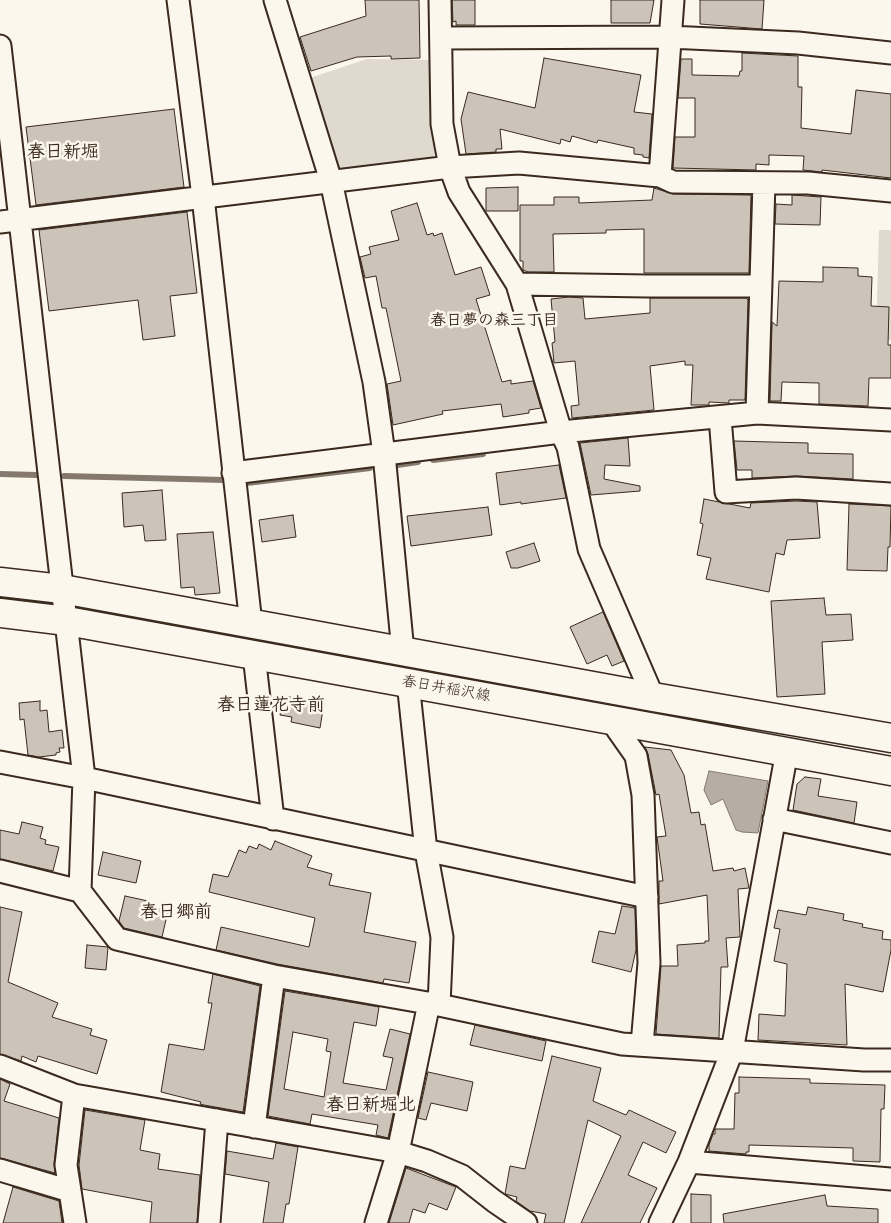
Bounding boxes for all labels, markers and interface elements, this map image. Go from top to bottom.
district label: 春日新堀 [27,141,99,163]
district label: 春日夢の森三丁目 [430,311,558,331]
street label: 春日井稲沢線 [400,672,492,706]
district label: 春日蓮花寺前 [217,694,325,716]
district label: 春日郷前 [140,901,212,923]
district label: 春日新堀北 [326,1094,416,1116]

